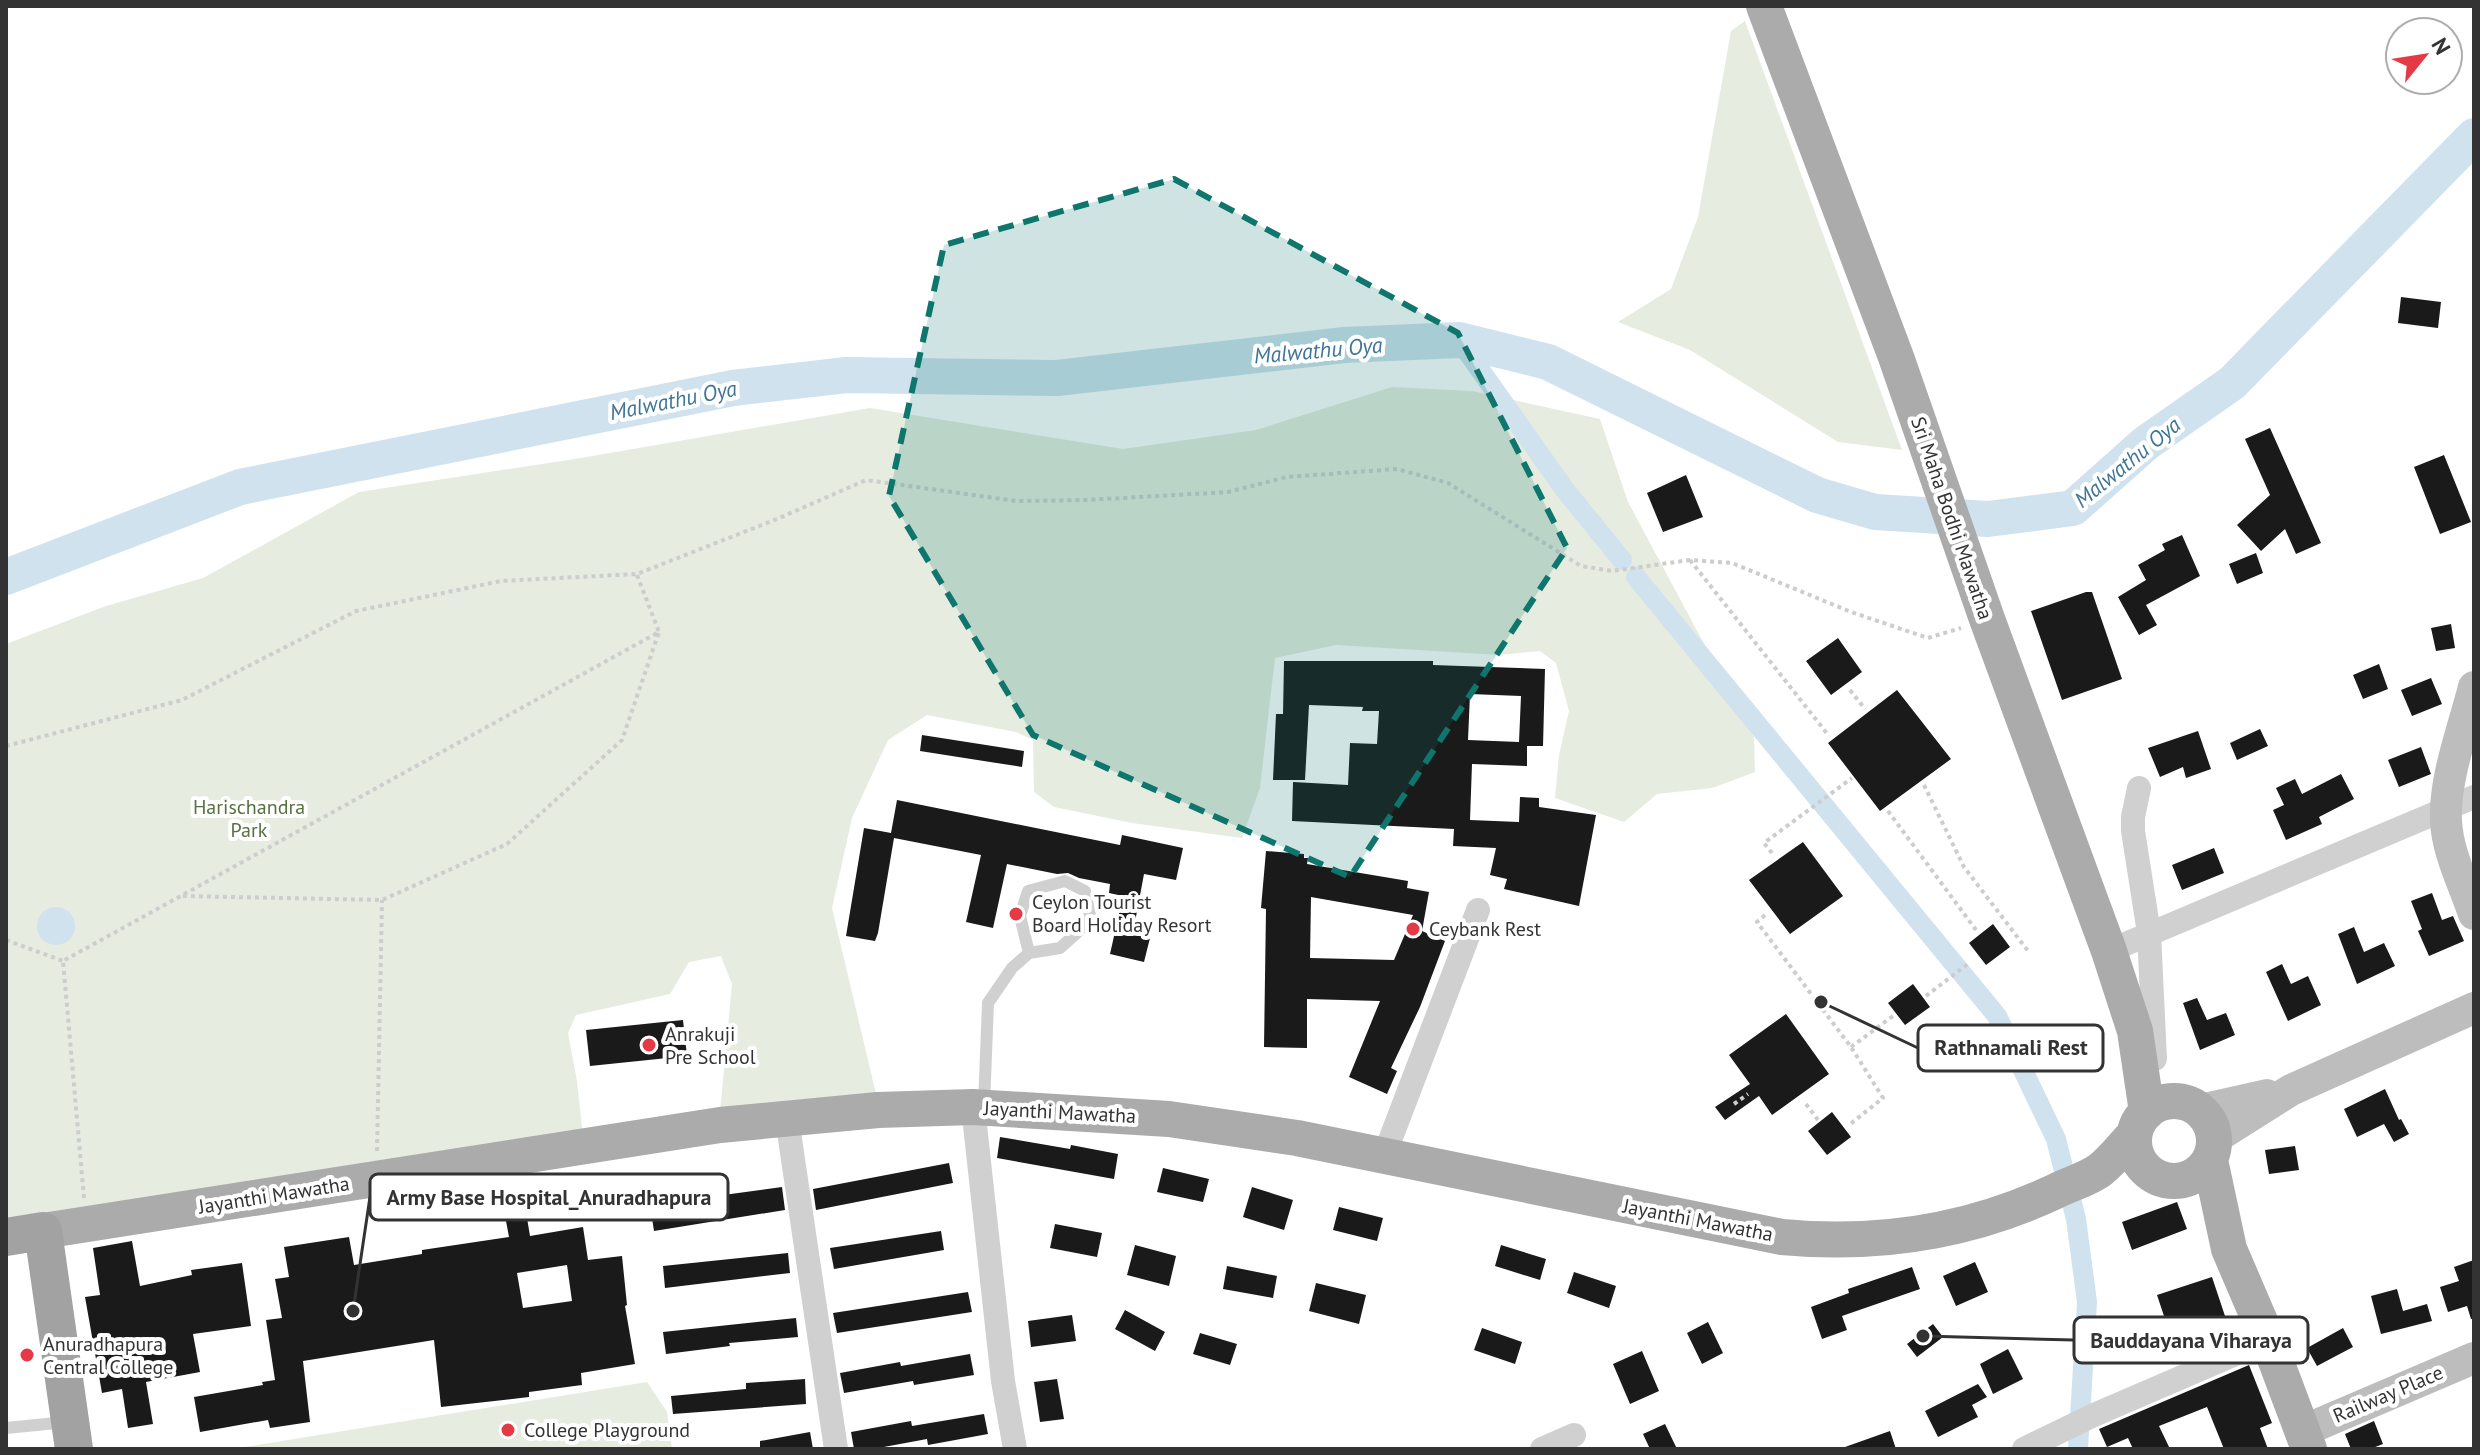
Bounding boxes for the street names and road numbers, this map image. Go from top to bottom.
street label: Sri Maha Bodhi Mawatha [1905,413,1999,623]
street label: Jayanthi Mawatha [982,1095,1137,1129]
street label: Jayanthi Mawatha [196,1170,351,1220]
street label: Jayanthi Mawatha [1620,1193,1775,1247]
street label: Railway Place [2329,1359,2447,1429]

